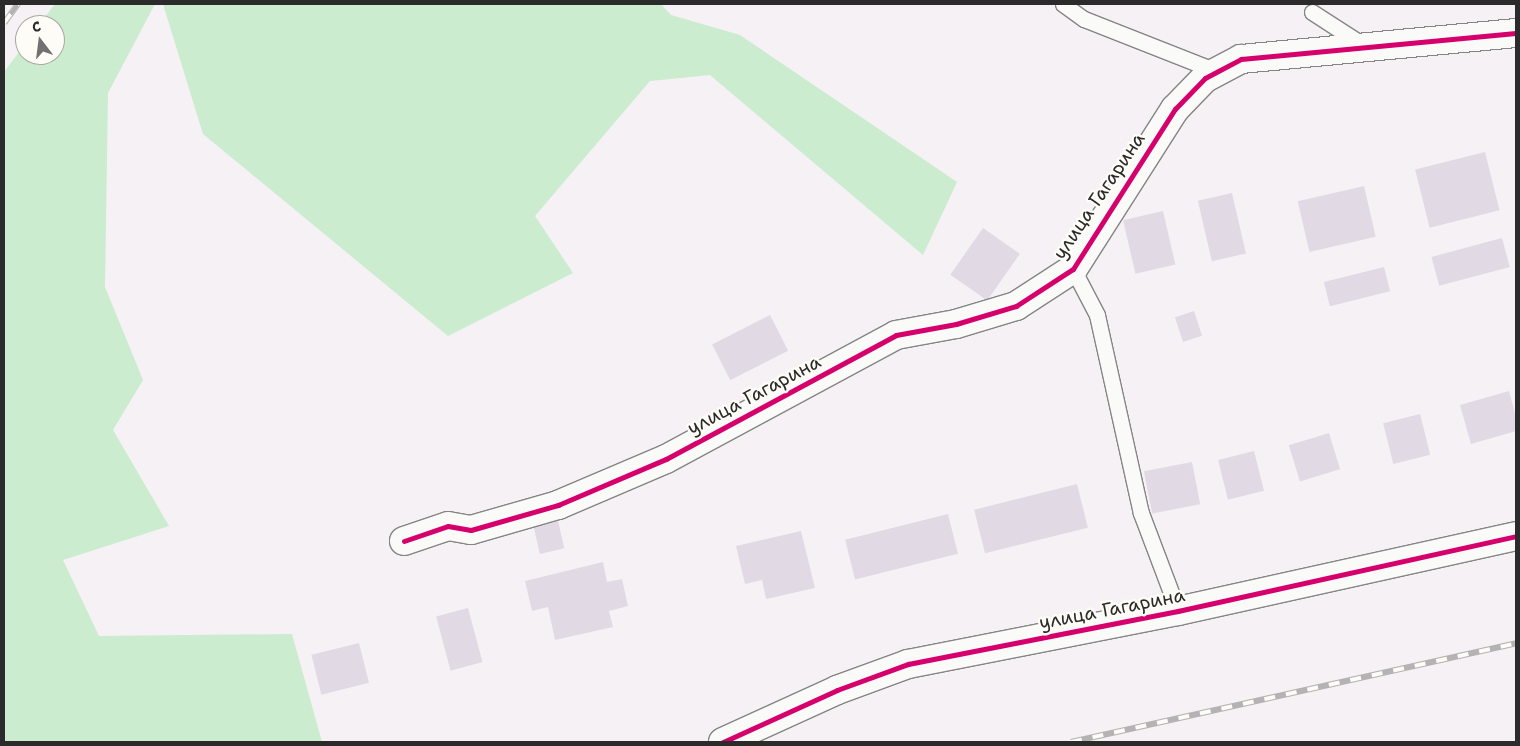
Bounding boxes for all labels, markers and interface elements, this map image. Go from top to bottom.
north arrow [15,15,65,65]
text: С [30,17,43,36]
street label: улица Гагарина [1048,128,1150,264]
street label: улица Гагарина [683,350,825,440]
street label: улица Гагарина [1037,584,1187,634]

